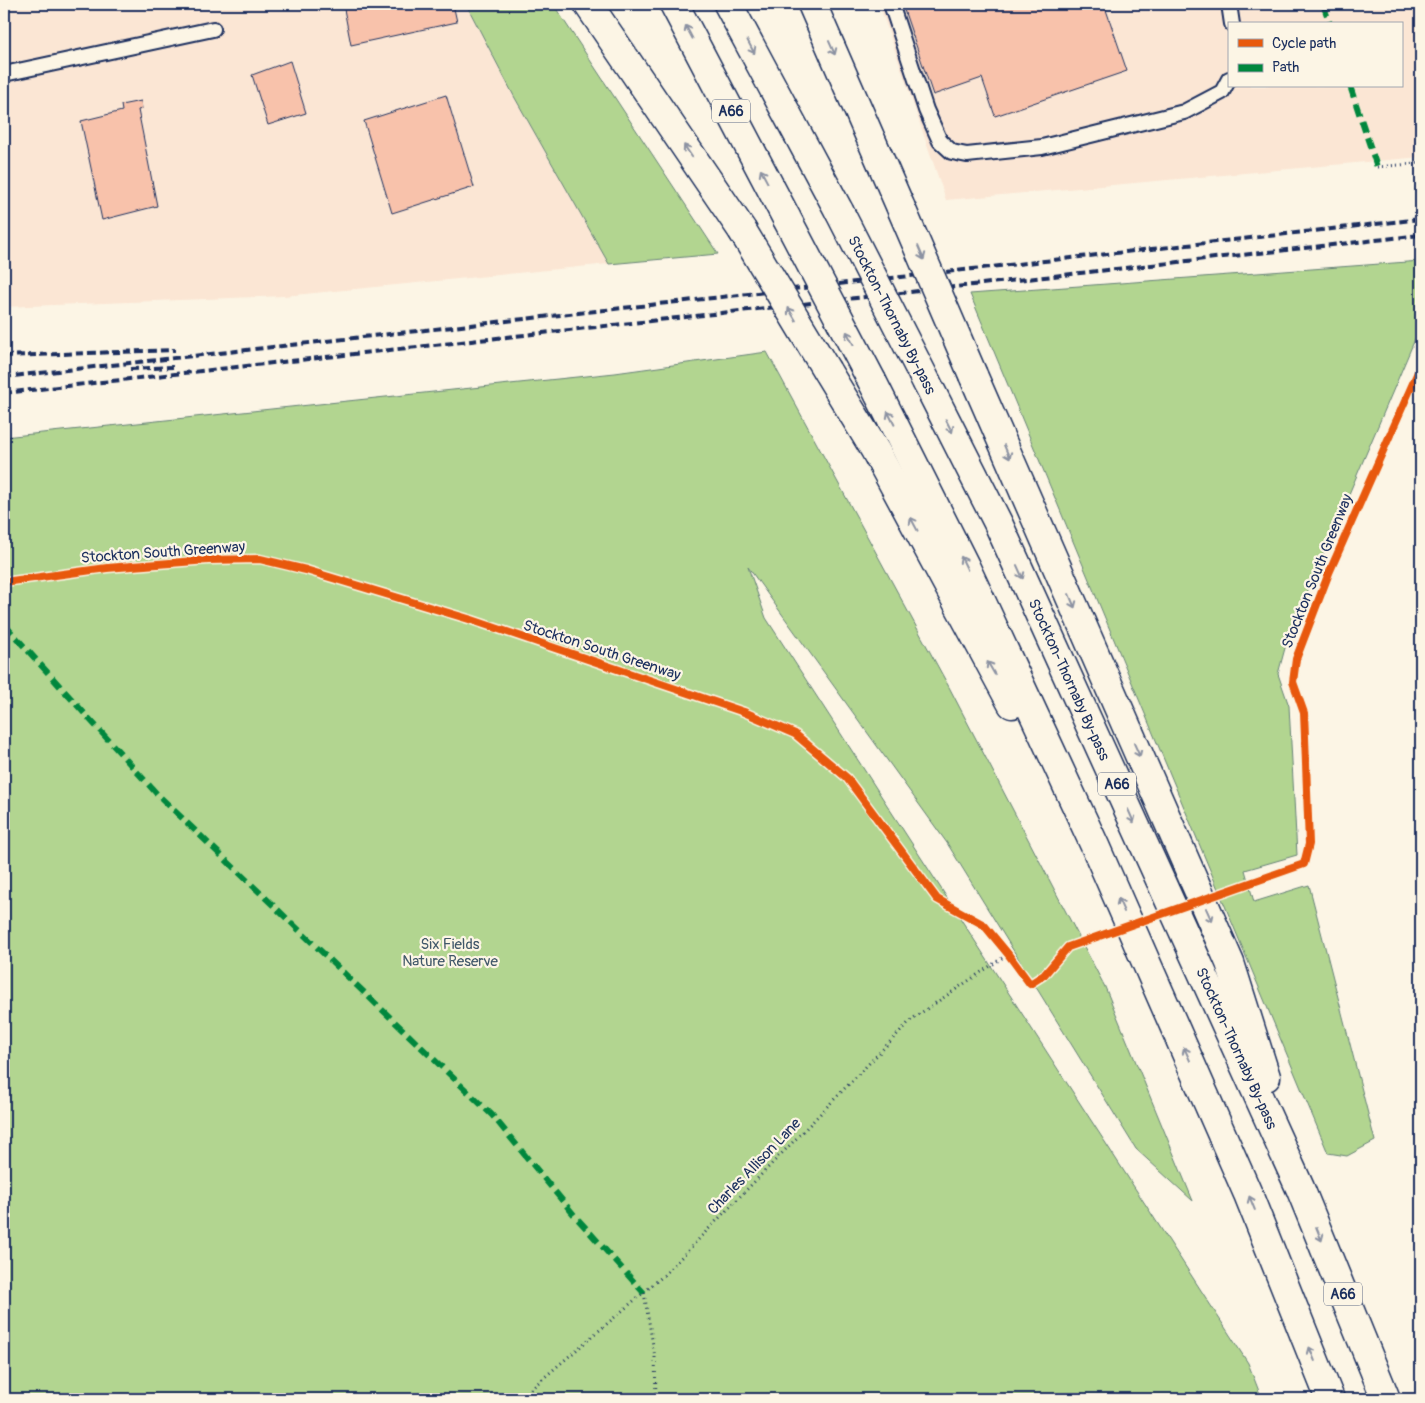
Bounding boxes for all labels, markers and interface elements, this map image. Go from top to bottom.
legend [1228,22,1402,88]
one-way arrow [684,24,694,39]
text: Cycle path [1272,34,1336,53]
one-way arrow [747,39,756,54]
one-way arrow [827,40,837,55]
text: Path [1272,58,1299,77]
road number: A66 [712,100,750,122]
one-way arrow [683,144,693,158]
one-way arrow [759,168,769,183]
street label: Stockton-Thornaby By-pass [843,233,940,398]
one-way arrow [916,245,926,260]
one-way arrow [787,308,797,322]
one-way arrow [845,331,854,346]
one-way arrow [886,411,895,426]
one-way arrow [945,418,954,433]
one-way arrow [1002,444,1012,459]
street label: Stockton South Greenway [1278,491,1357,651]
one-way arrow [909,517,919,532]
street label: Stockton South Greenway [80,537,246,568]
one-way arrow [959,556,969,571]
one-way arrow [1016,564,1026,579]
one-way arrow [1067,593,1077,608]
street label: Stockton-Thornaby By-pass [1024,596,1114,764]
street label: Stockton South Greenway [521,616,684,685]
one-way arrow [985,661,995,675]
one-way arrow [1132,742,1142,757]
road number: A66 [1098,772,1136,796]
one-way arrow [1127,808,1136,823]
one-way arrow [1116,898,1126,913]
one-way arrow [1205,907,1215,922]
park label: Six Fields Nature Reserve [402,935,498,971]
street label: Stockton-Thornaby By-pass [1191,965,1281,1133]
one-way arrow [1181,1047,1191,1062]
street label: Charles Allison Lane [704,1114,805,1218]
one-way arrow [1247,1196,1256,1211]
one-way arrow [1315,1226,1324,1241]
road number: A66 [1324,1282,1362,1306]
one-way arrow [1307,1347,1316,1362]

